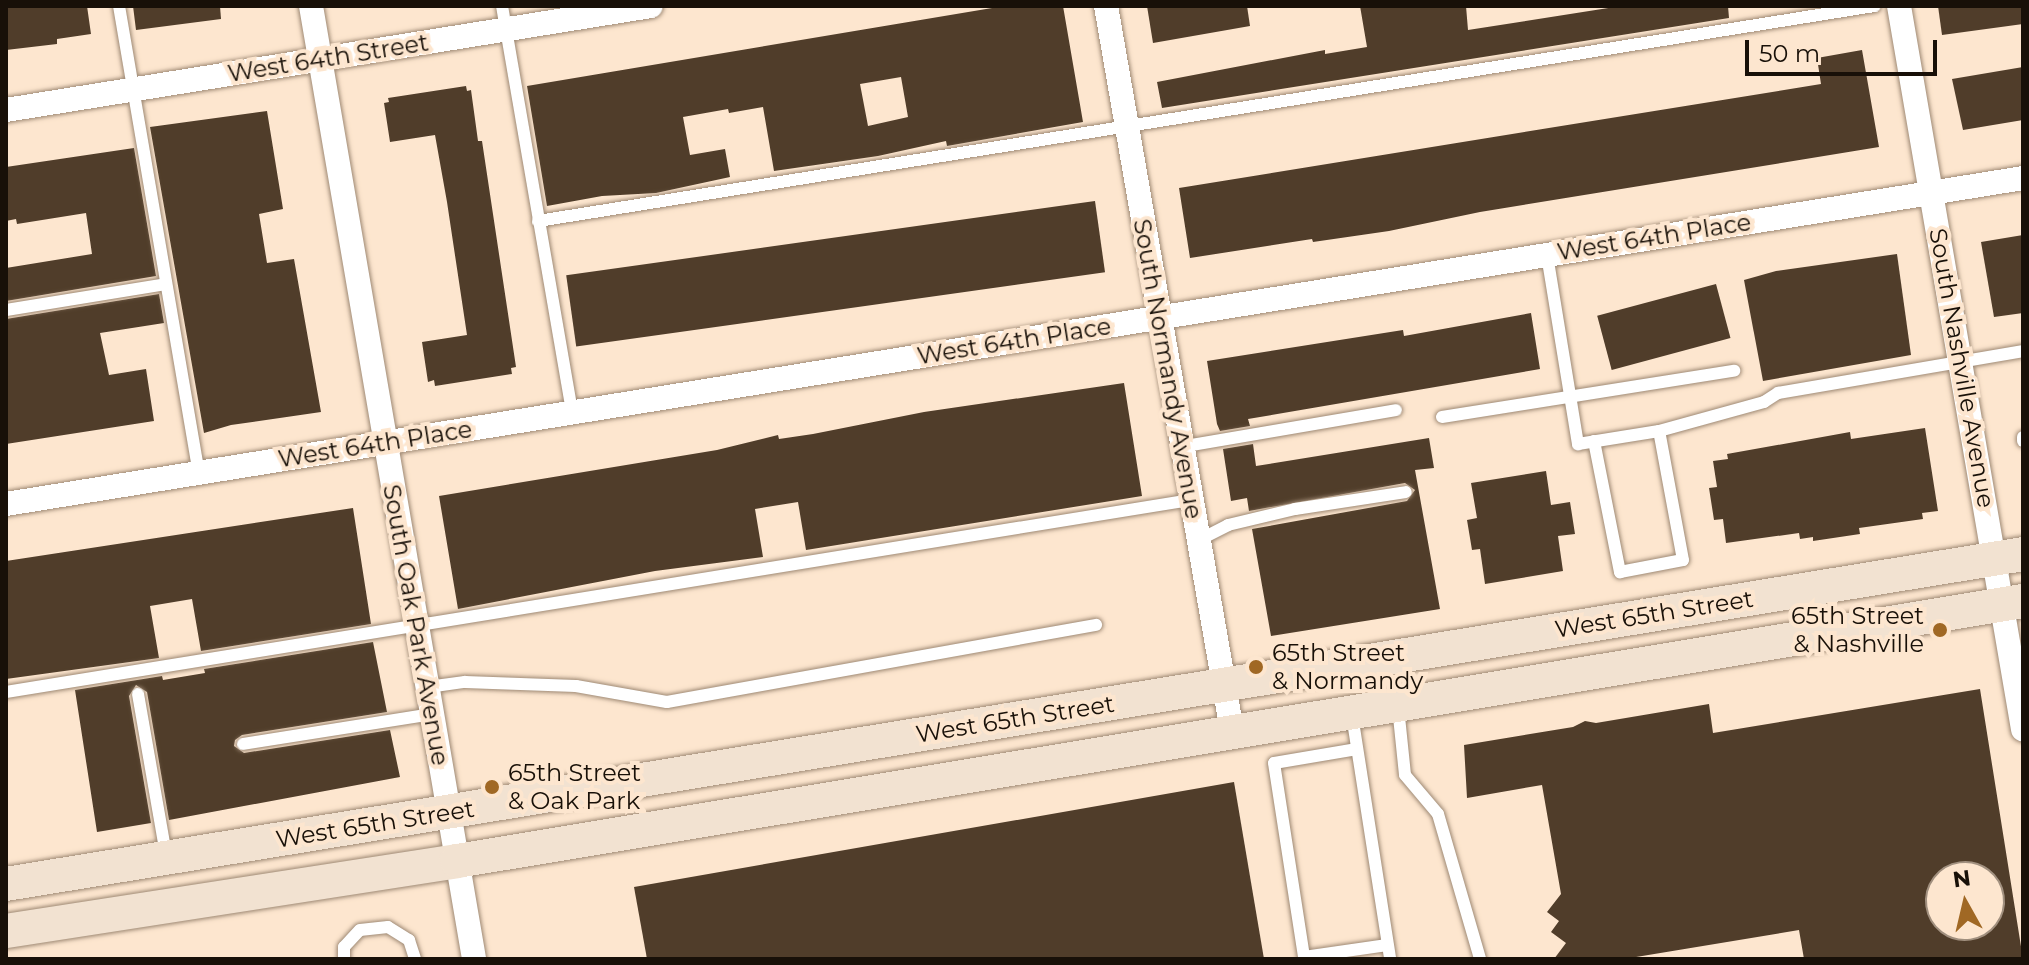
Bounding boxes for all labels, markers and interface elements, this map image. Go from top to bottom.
scale bar [1749,24,1941,74]
street label: West 64th Street [226,28,430,88]
text: 50 m [1759,39,1820,68]
street label: West 64th Place [1555,207,1753,267]
street label: South Normandy Avenue [1127,217,1209,521]
street label: South Nashville Avenue [1923,226,2001,510]
street label: West 64th Place [915,311,1113,371]
street label: West 64th Place [276,414,474,474]
street label: South Oak Park Avenue [377,482,455,768]
street label: West 65th Street [1553,584,1755,644]
place label: 65th Street & Nashville [1791,602,1924,658]
marker: 65th Street & Nashville [1931,621,1949,639]
place label: 65th Street & Normandy [1272,639,1423,695]
marker: 65th Street & Normandy [1247,658,1265,676]
street label: West 65th Street [914,689,1116,749]
place label: 65th Street & Oak Park [508,759,641,815]
marker: 65th Street & Oak Park [483,778,501,796]
street label: West 65th Street [274,794,476,854]
north arrow [1925,861,2005,941]
text: N [1951,864,1973,893]

